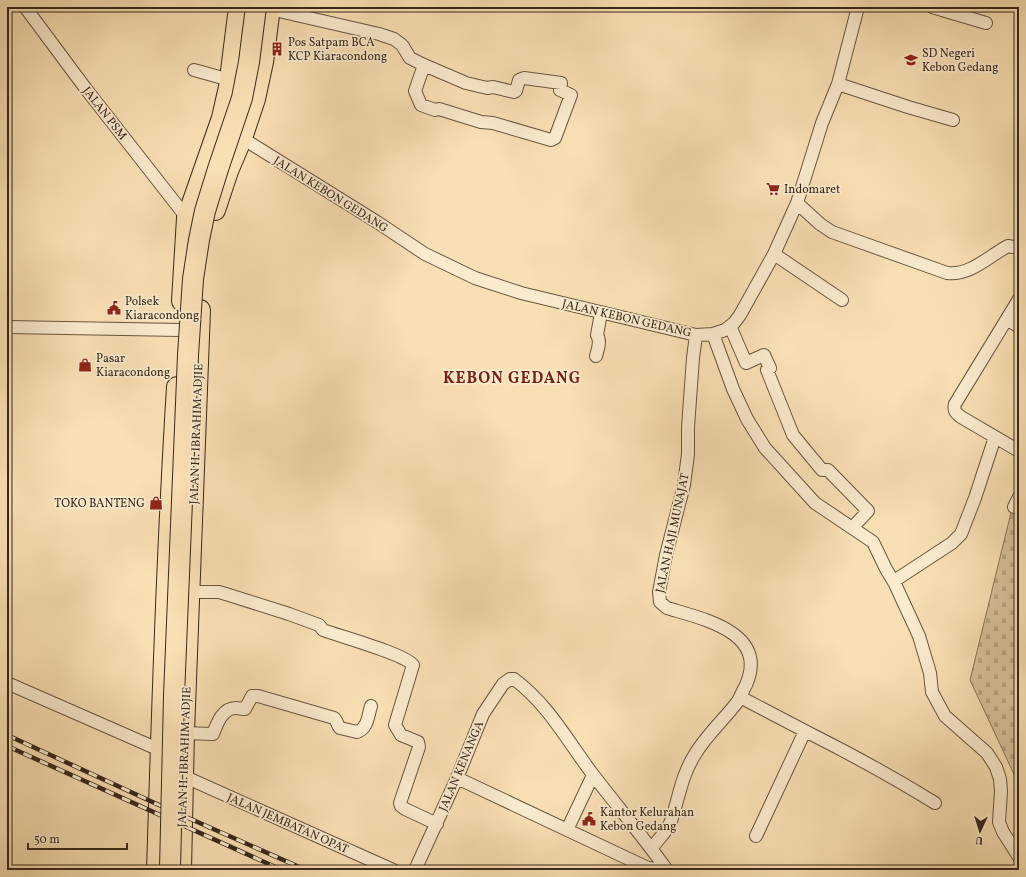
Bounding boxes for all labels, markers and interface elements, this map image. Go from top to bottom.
place label: Pos Satpam BCA KCP Kiaracondong [288,35,387,65]
building icon: Pos Satpam BCA KCP Kiaracondong [269,41,285,57]
place label: SD Negeri Kebon Gedang [922,46,998,76]
school or university icon: SD Negeri Kebon Gedang [903,52,919,68]
street label: JALAN PSM [78,84,130,144]
street label: JALAN KEBON GEDANG [270,153,391,237]
supermarket icon: Indomaret [765,181,781,197]
place label: Indomaret [784,182,840,198]
place label: Polsek Kiaracondong [125,294,199,324]
street label: JALAN KEBON GEDANG [560,296,693,342]
public building icon: Polsek Kiaracondong [106,300,122,316]
place label: Pasar Kiaracondong [96,351,170,381]
shop icon: Pasar Kiaracondong [77,357,93,373]
street label: JALAN H. IBRAHIM ADJIE [187,363,207,505]
district label: KEBON GEDANG [443,368,581,390]
street label: JALAN HAJI MUNAJAT [652,472,693,594]
shop icon: TOKO BANTENG [148,495,164,511]
place label: TOKO BANTENG [54,496,145,512]
street label: JALAN H. IBRAHIM ADJIE [175,686,195,828]
street label: JALAN KENANGA [436,718,488,814]
street label: JALAN JEMBATAN OPAT [224,790,351,858]
place label: Kantor Kelurahan Kebon Gedang [600,805,694,835]
public building icon: Kantor Kelurahan Kebon Gedang [581,811,597,827]
north arrow [960,811,1000,851]
scale bar [28,825,127,851]
text: 50 m [34,832,60,848]
text: U [975,832,984,847]

